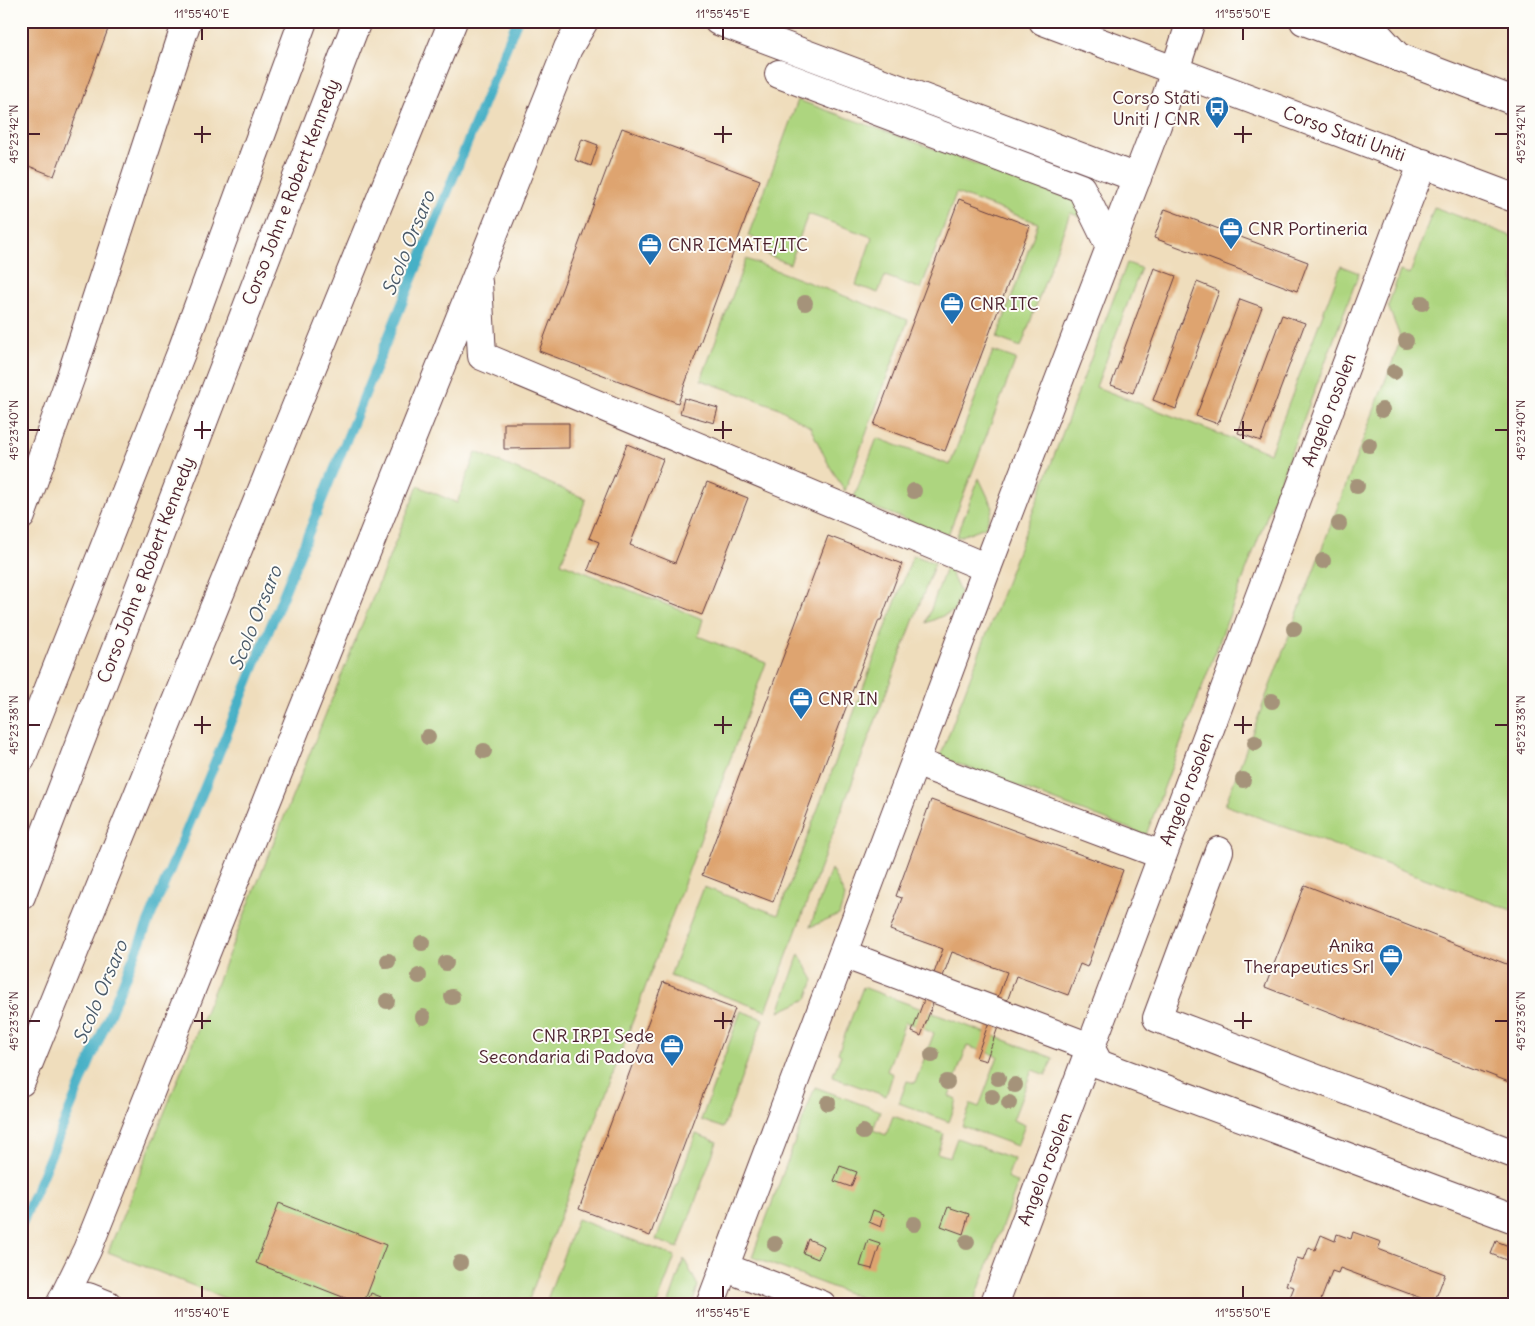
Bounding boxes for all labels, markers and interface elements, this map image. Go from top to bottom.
text: 11°55'40"E [174,6,230,21]
text: 11°55'45"E [696,6,750,21]
text: 11°55'50"E [1215,6,1271,21]
street label: Corso John e Robert Kennedy [237,75,344,308]
place label: Corso Stati Uniti / CNR [1112,86,1200,130]
bus stop icon: Corso Stati Uniti / CNR [1204,95,1230,129]
street label: Corso Stati Uniti [1280,101,1409,166]
text: 45°23'42"N [6,104,21,164]
text: 45°23'42"N [1513,104,1528,164]
water label: Scolo Orsaro [376,186,440,299]
office icon: CNR Portineria [1218,216,1244,250]
place label: CNR Portineria [1248,217,1368,240]
office icon: CNR ICMATE/ITC [637,232,663,266]
place label: CNR ICMATE/ITC [668,233,808,256]
office icon: CNR ITC [939,291,965,325]
place label: CNR ITC [970,292,1039,315]
street label: Angelo rosolen [1296,350,1361,470]
text: 45°23'40"N [6,400,21,460]
text: 45°23'40"N [1513,400,1528,460]
street label: Corso John e Robert Kennedy [92,453,199,686]
water label: Scolo Orsaro [223,561,287,674]
office icon: CNR IN [788,686,814,720]
place label: CNR IN [818,687,878,710]
text: 45°23'38"N [6,695,21,755]
text: 45°23'38"N [1513,695,1528,755]
street label: Angelo rosolen [1154,729,1219,849]
place label: Anika Therapeutics Srl [1244,934,1374,978]
water label: Scolo Orsaro [67,935,133,1048]
office icon: Anika Therapeutics Srl [1378,943,1404,977]
text: 45°23'36"N [6,991,21,1051]
text: 45°23'36"N [1513,991,1528,1051]
place label: CNR IRPI Sede Secondaria di Padova [479,1024,654,1068]
office icon: CNR IRPI Sede Secondaria di Padova [659,1033,685,1067]
street label: Angelo rosolen [1012,1109,1077,1229]
text: 11°55'40"E [174,1305,230,1320]
text: 11°55'45"E [696,1305,750,1320]
text: 11°55'50"E [1215,1305,1271,1320]

